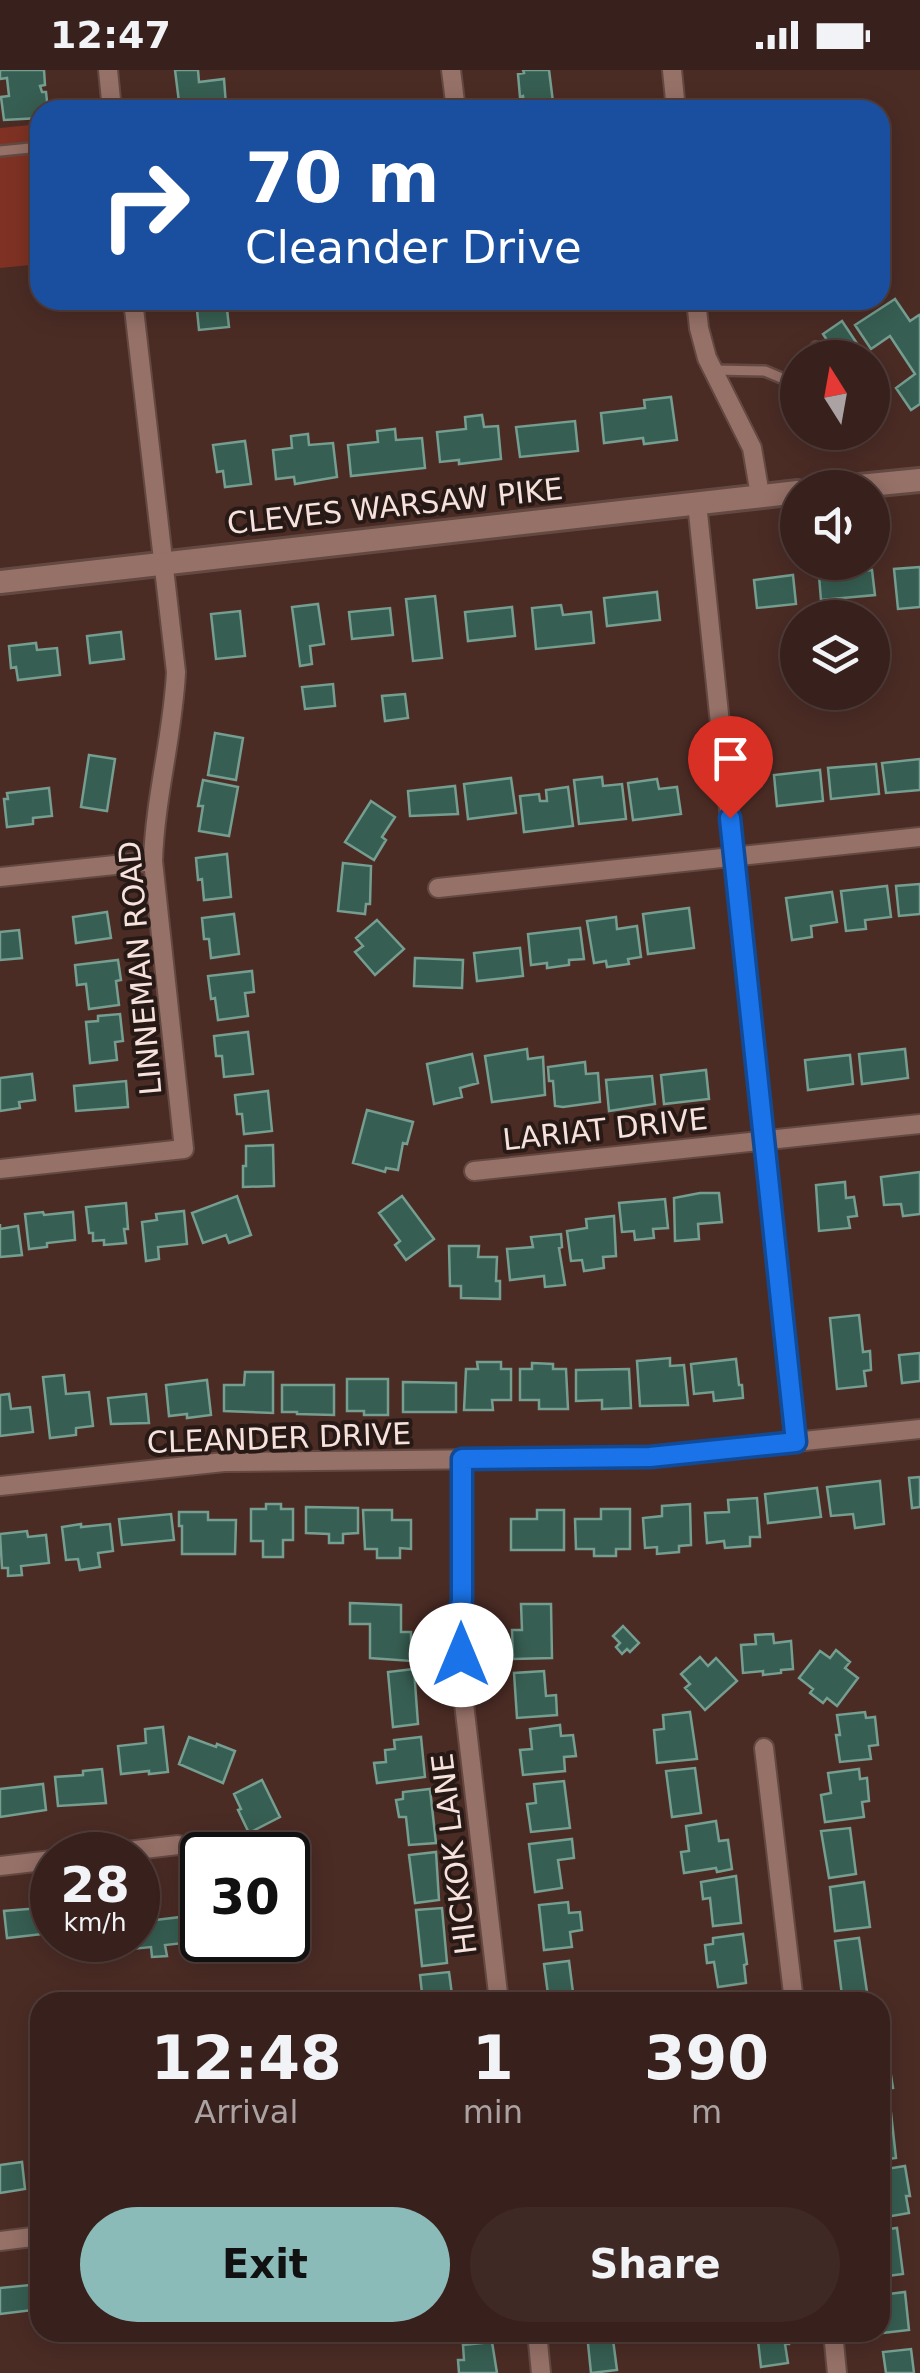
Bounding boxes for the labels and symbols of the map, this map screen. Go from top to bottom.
north arrow [780,340,890,450]
street label: CLEVES WARSAW PIKE [225,471,565,541]
pin [688,716,773,819]
street label: LINNEMAN ROAD [111,839,169,1097]
street label: LARIAT DRIVE [501,1101,709,1157]
street label: CLEANDER DRIVE [146,1416,412,1460]
position arrow [409,1603,513,1707]
street label: HICKOK LANE [424,1751,484,1957]
speed limit sign: 30 [180,1832,310,1962]

